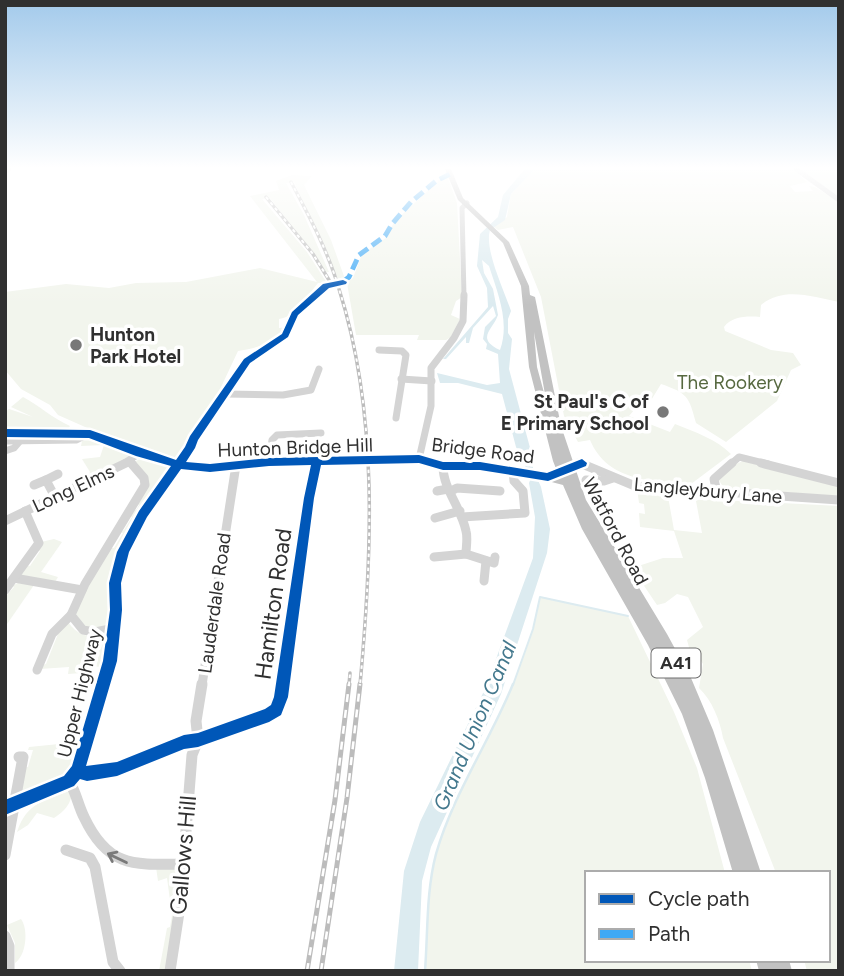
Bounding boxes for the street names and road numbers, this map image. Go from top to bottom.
street label: Hunton Bridge Hill [217,433,373,462]
street label: Bridge Road [430,433,536,468]
street label: Long Elms [29,459,118,517]
street label: Langleybury Lane [633,473,783,508]
street label: Watford Road [578,474,653,589]
street label: Hamilton Road [249,527,297,681]
street label: Lauderdale Road [193,531,236,675]
street label: Upper Highway [52,626,107,760]
road number: A41 [652,648,700,678]
street label: Gallows Hill [164,794,202,916]

